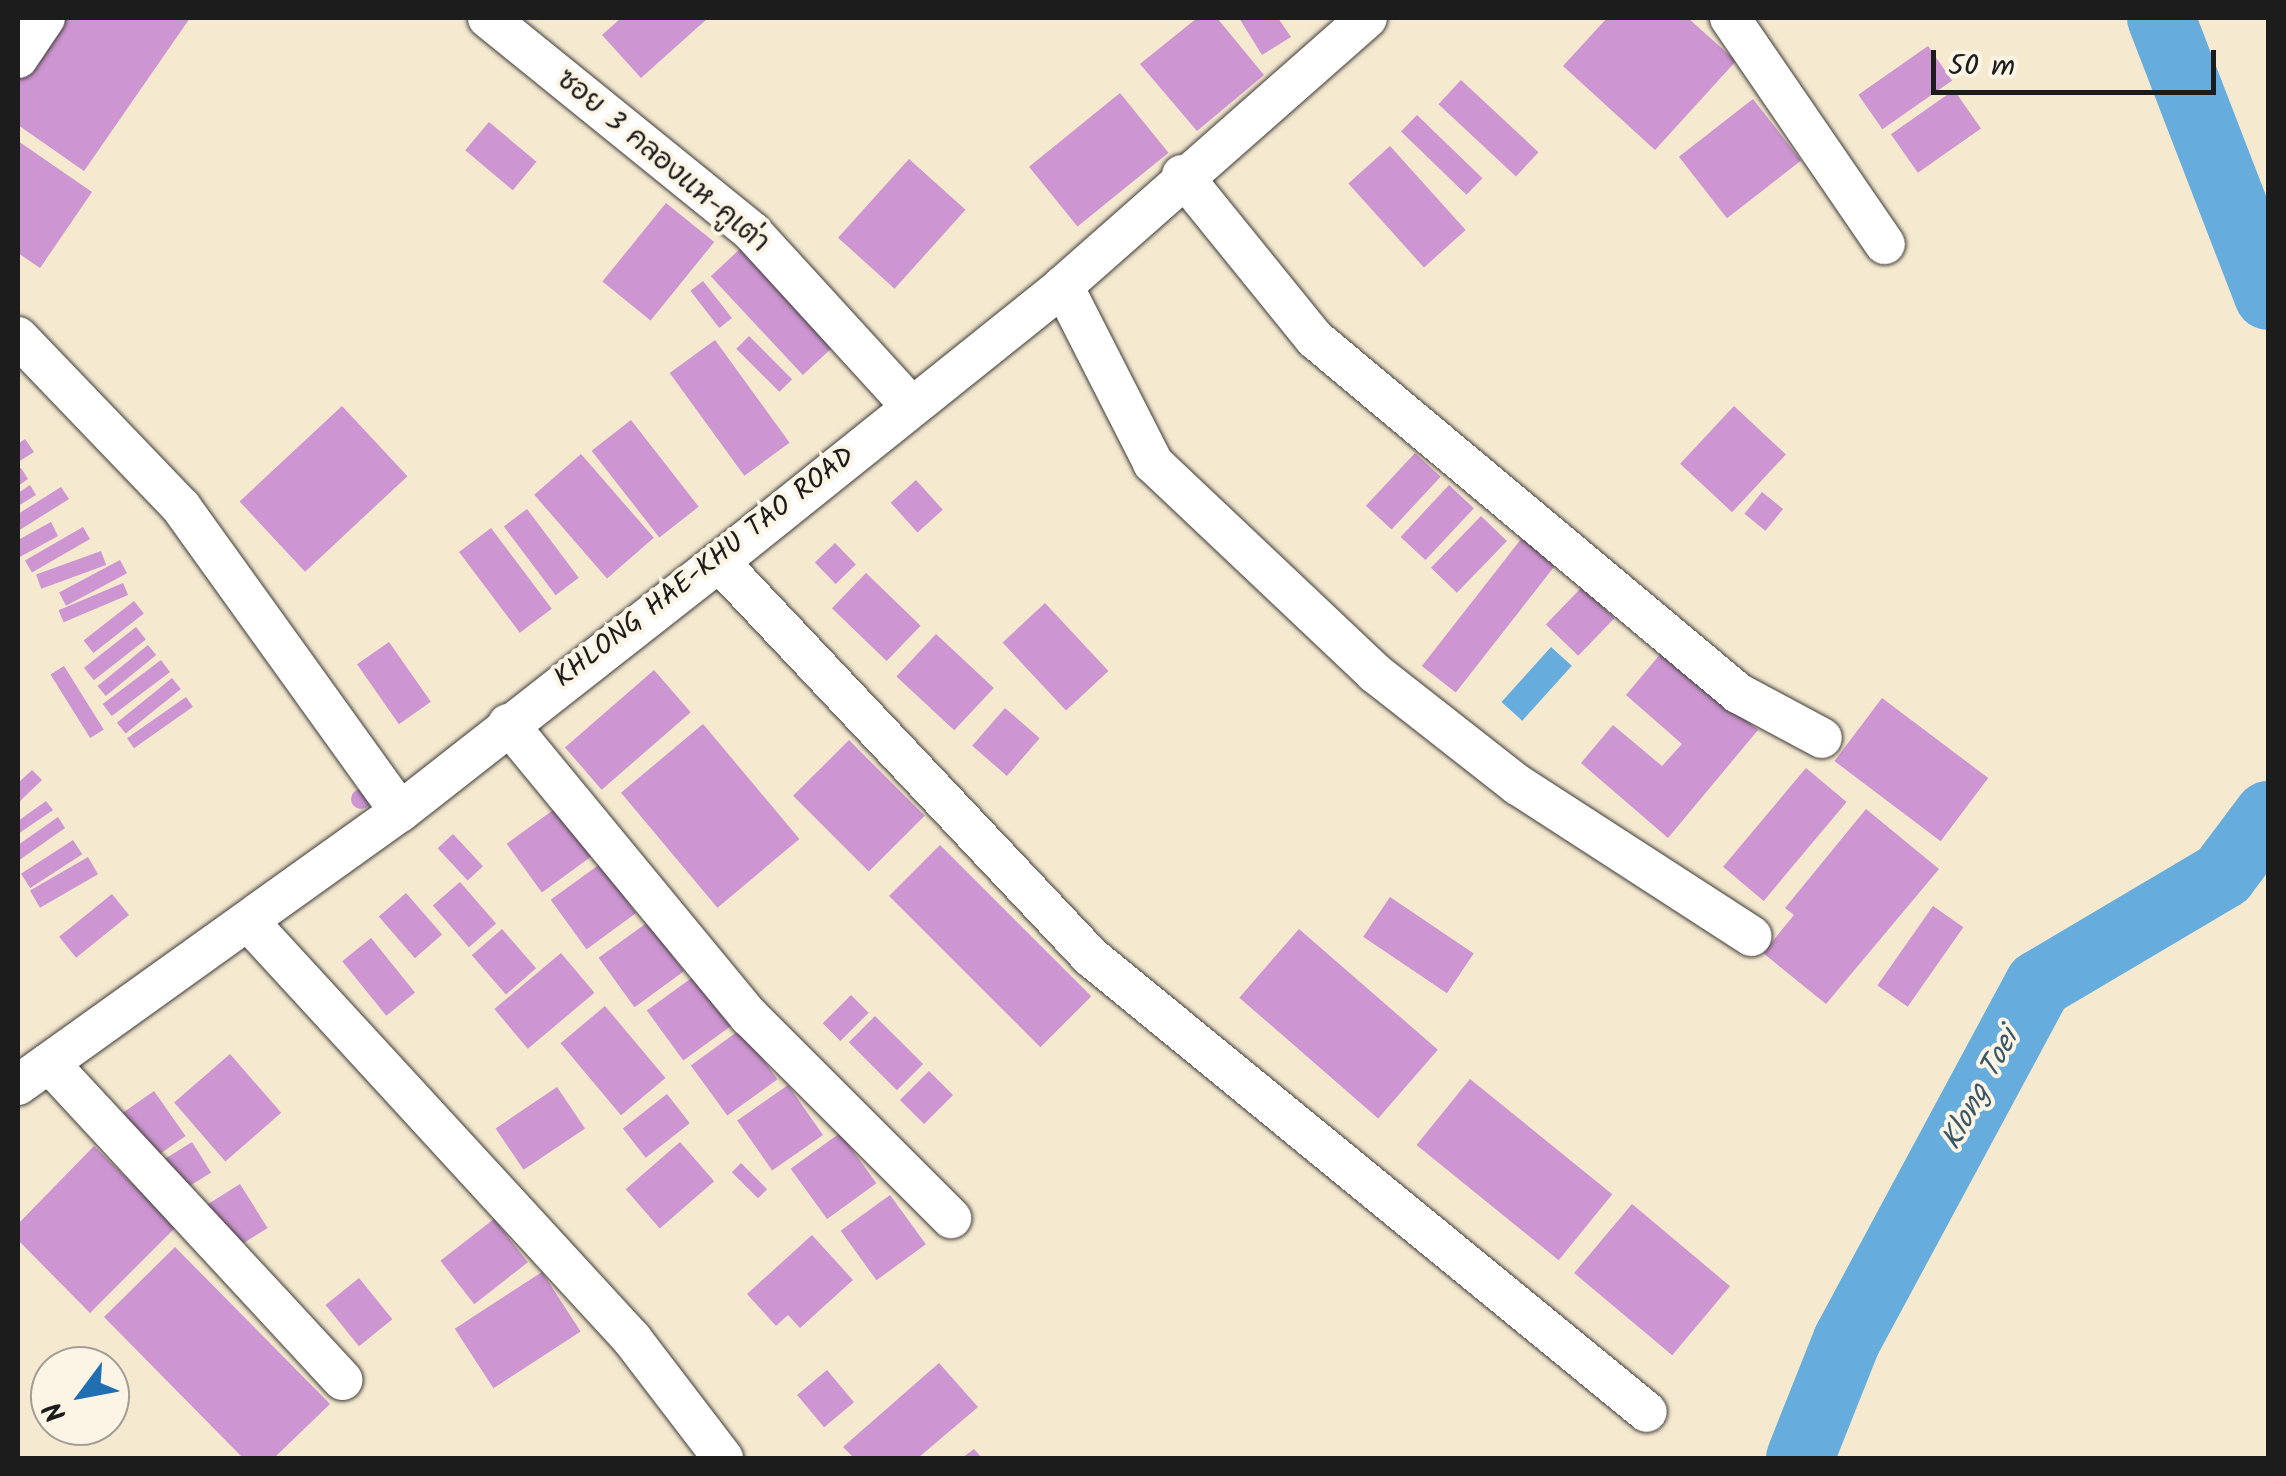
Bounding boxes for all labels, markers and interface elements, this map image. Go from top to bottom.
scale bar [1936,30,2221,92]
text: 50 m [1948,43,2015,91]
street label: ซอย 3 คลองแห-คูเต่า [549,63,775,261]
street label: KHLONG HAE-KHU TAO ROAD [548,440,862,696]
water label: Klong Toei [1934,1024,2028,1156]
north arrow [30,1346,130,1446]
text: N [32,1392,80,1431]

